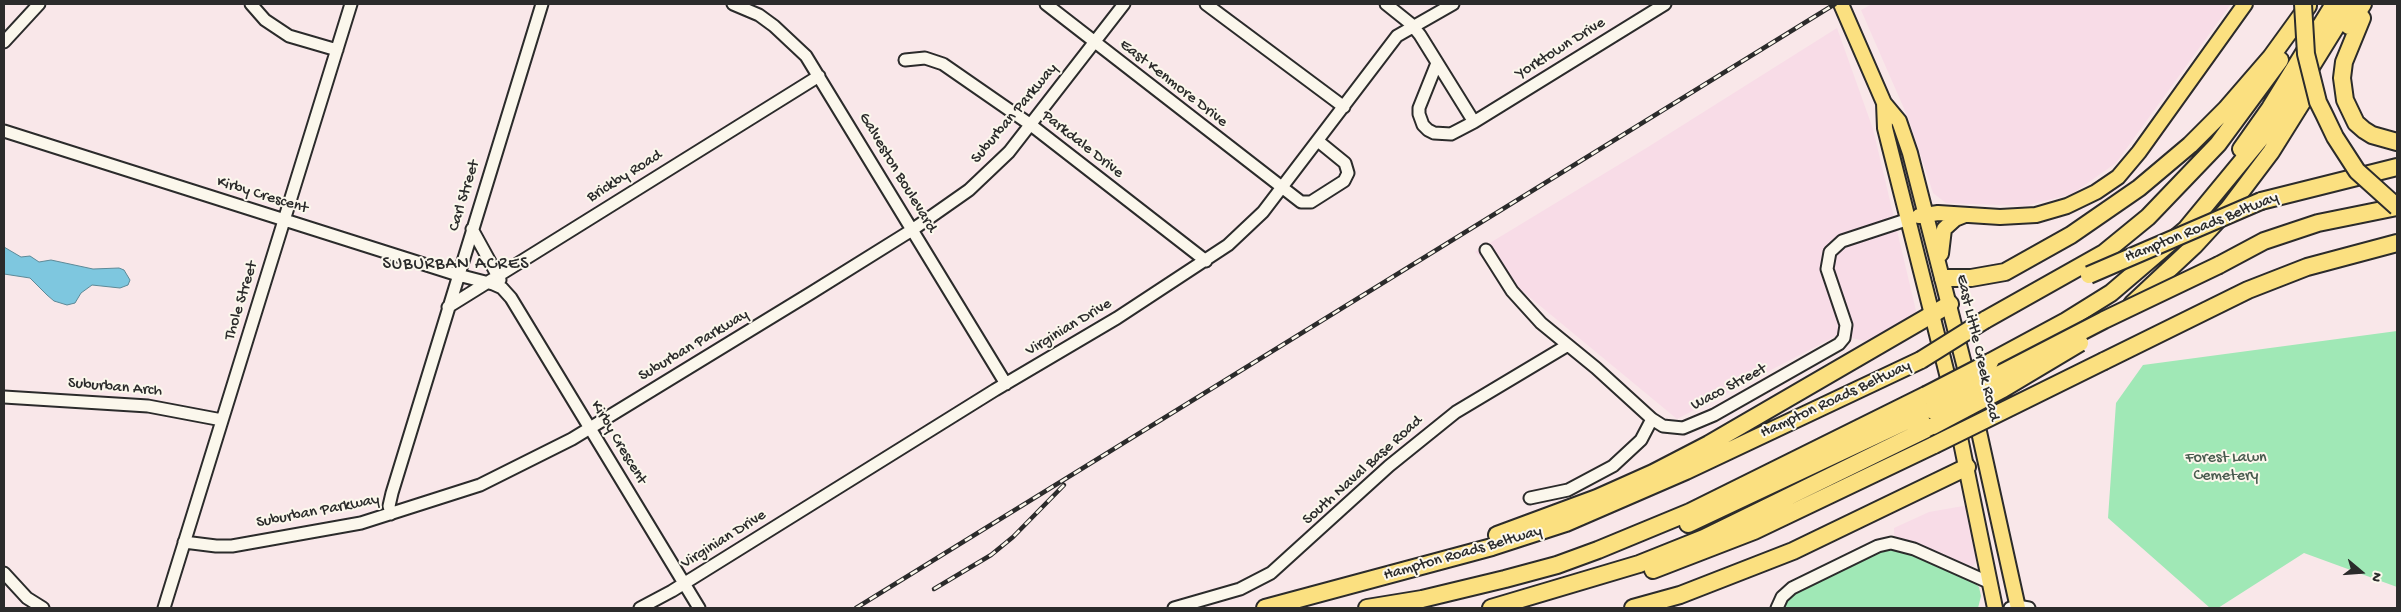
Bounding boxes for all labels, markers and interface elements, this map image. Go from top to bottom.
street label: Yorktown Drive [1513,14,1609,84]
street label: East Kenmore Drive [1115,36,1231,132]
street label: Suburban Parkway [967,60,1063,168]
street label: Parkdale Drive [1037,107,1127,183]
street label: Galveston Boulevard [854,109,940,237]
street label: Brickby Road [584,146,666,208]
street label: Carl Street [445,158,485,234]
street label: Kirby Crescent [214,173,310,219]
street label: Hampton Roads Beltway [2122,188,2282,268]
district label: SUBURBAN ACRES [381,254,531,276]
street label: Thole Street [221,259,263,343]
street label: East Little Creek Road [1951,273,2003,423]
street label: Virginian Drive [1023,295,1115,361]
street label: Suburban Parkway [636,306,752,386]
street label: Hampton Roads Beltway [1758,357,1914,443]
street label: Waco Street [1688,360,1770,416]
street label: Suburban Arch [67,374,163,402]
street label: Kirby Crescent [585,398,651,488]
street label: South Naval Base Road [1299,412,1427,530]
park label: Forest Lawn Cemetery [2185,449,2267,487]
street label: Suburban Parkway [255,491,381,533]
street label: Virginian Drive [678,506,770,574]
street label: Hampton Roads Beltway [1382,522,1544,586]
north arrow [2336,547,2386,597]
text: N [2366,570,2385,584]

